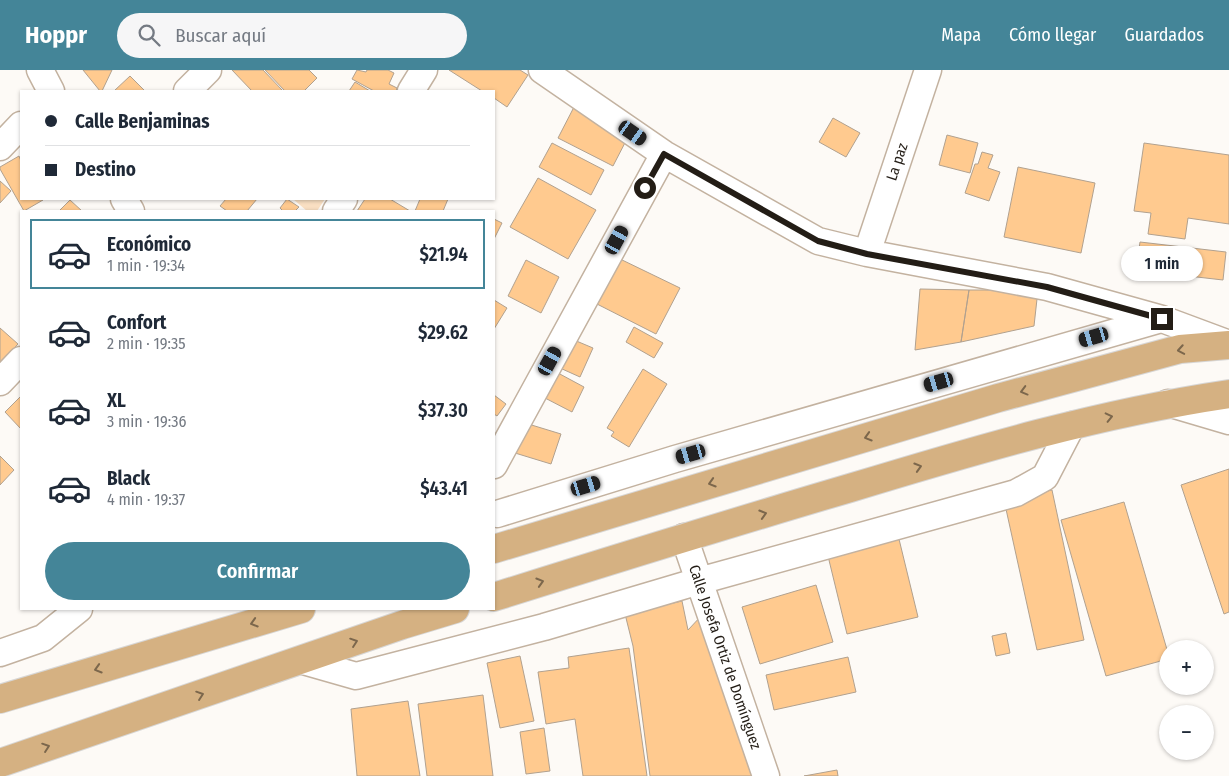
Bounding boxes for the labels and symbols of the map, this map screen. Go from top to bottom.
car [616,118,649,148]
street label: La paz [882,141,912,183]
route start [634,177,656,199]
car [603,223,630,257]
callout: 1 min [1121,246,1203,282]
route end [1151,308,1173,330]
car [1077,326,1110,348]
car [536,344,563,378]
one-way arrow [1176,344,1185,354]
car [922,371,955,393]
one-way arrow [1020,386,1028,396]
one-way arrow [1105,412,1114,423]
one-way arrow [864,432,872,442]
car [674,443,707,465]
one-way arrow [914,463,922,473]
car [569,474,602,498]
one-way arrow [708,478,716,488]
one-way arrow [758,509,766,519]
street label: Calle Josefa Ortiz de Domínguez [685,562,765,752]
one-way arrow [536,578,544,588]
one-way arrow [251,617,259,627]
one-way arrow [349,638,357,648]
one-way arrow [95,664,103,674]
one-way arrow [195,691,204,701]
one-way arrow [41,743,50,753]

